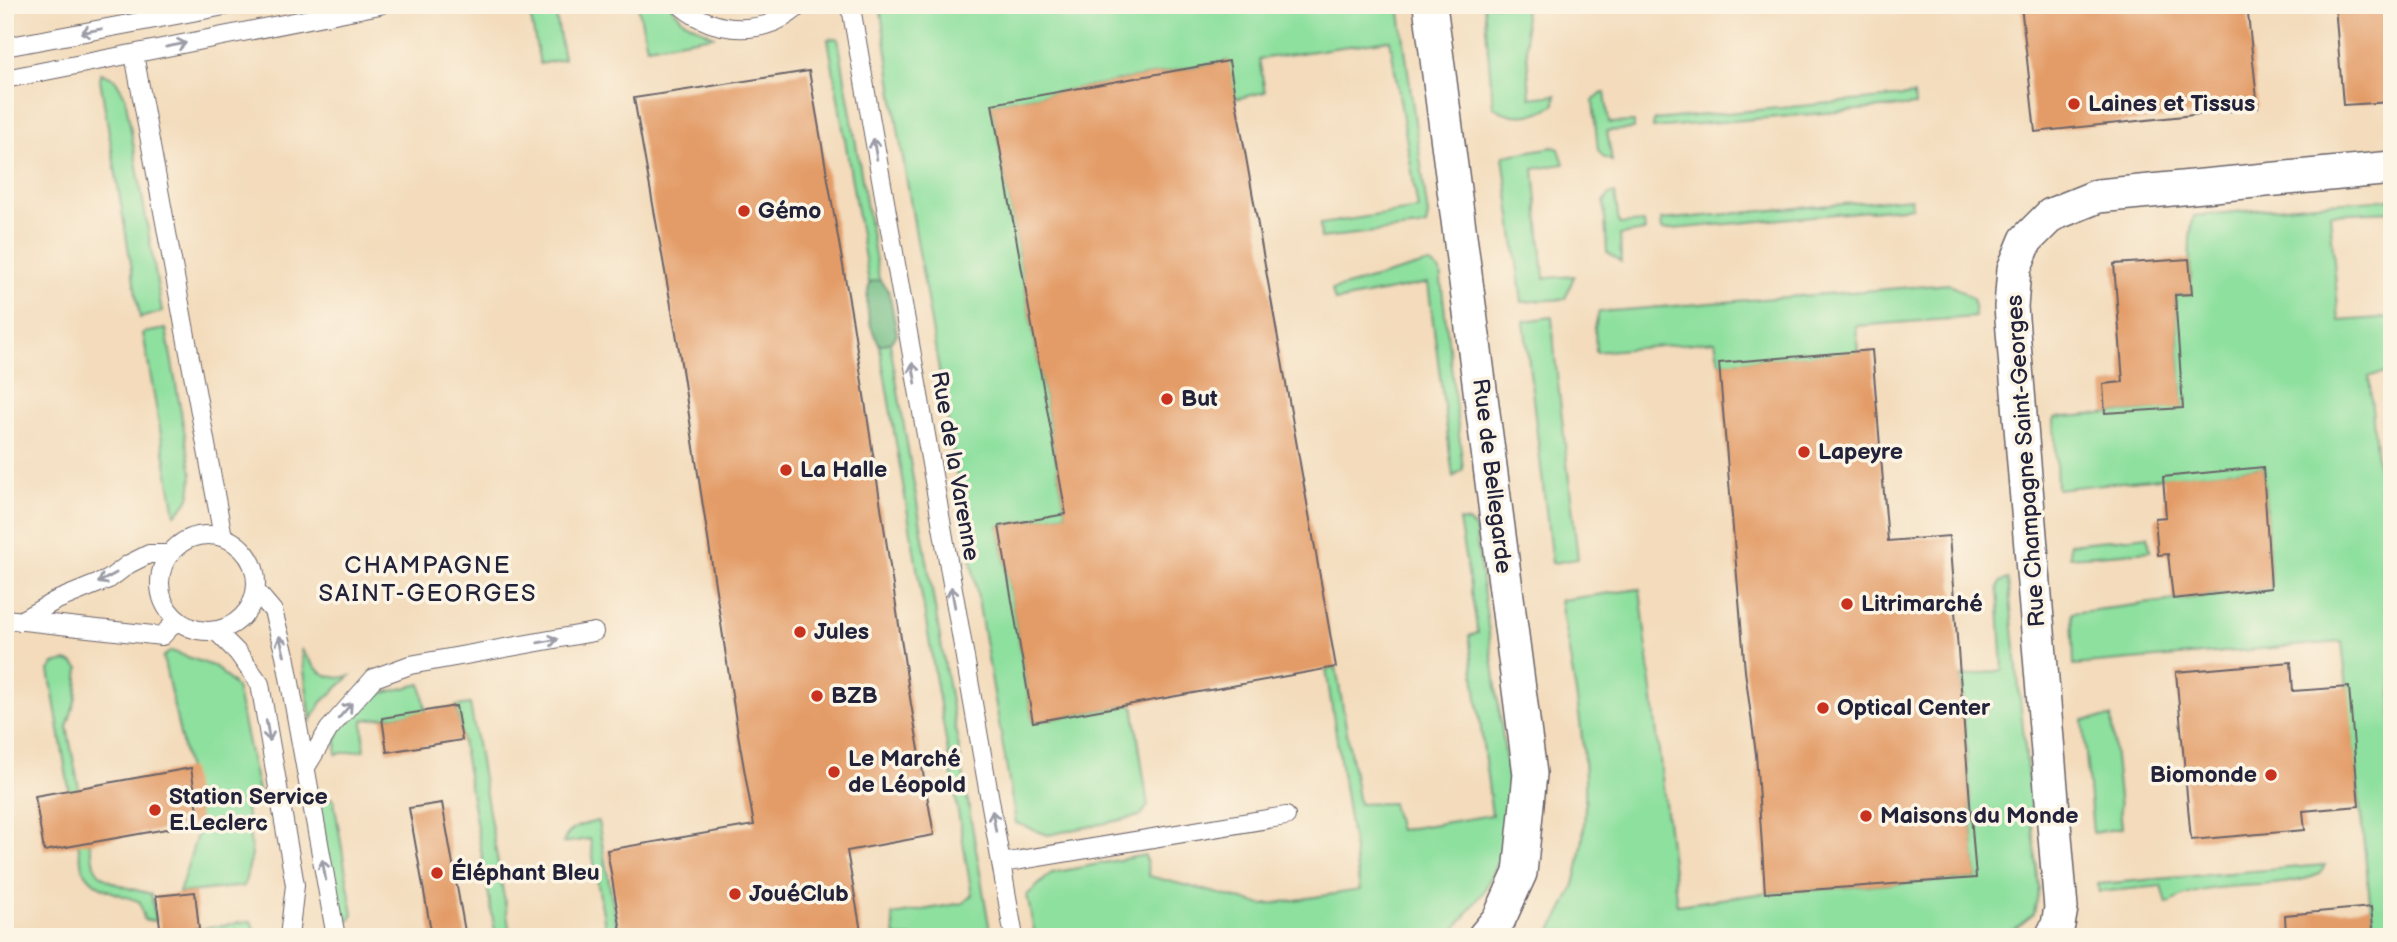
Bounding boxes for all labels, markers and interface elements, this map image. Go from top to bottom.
one-way arrow [80,25,103,39]
one-way arrow [164,38,187,51]
place label: Laines et Tissus [2088,90,2255,118]
marker: Laines et Tissus [2066,96,2082,112]
one-way arrow [868,138,881,161]
place label: Gémo [758,197,821,225]
marker: Gémo [736,203,752,219]
street label: Rue Champagne Saint-Georges [2000,294,2052,628]
one-way arrow [907,362,920,385]
street label: Rue de la Varenne [925,369,985,563]
street label: Rue de Bellegarde [1466,377,1518,575]
place label: But [1181,385,1218,413]
marker: But [1159,391,1175,407]
place label: Lapeyre [1818,438,1903,466]
marker: Lapeyre [1796,444,1812,460]
place label: La Halle [800,456,887,484]
marker: La Halle [778,462,794,478]
district label: CHAMPAGNE SAINT-GEORGES [318,551,538,608]
one-way arrow [98,571,118,585]
one-way arrow [946,587,959,609]
place label: Litrimarché [1861,590,1983,618]
marker: Litrimarché [1839,596,1855,612]
place label: Jules [814,618,869,646]
marker: Jules [792,624,808,640]
one-way arrow [536,633,559,647]
one-way arrow [275,635,288,658]
place label: BZB [831,682,878,710]
marker: BZB [809,688,825,704]
place label: Optical Center [1837,694,1991,722]
marker: Optical Center [1815,700,1831,716]
one-way arrow [337,702,353,720]
one-way arrow [262,719,275,742]
place label: Le Marché de Léopold [848,745,966,799]
place label: Biomonde [2150,761,2257,789]
marker: Le Marché de Léopold [826,764,842,780]
marker: Biomonde [2263,767,2279,783]
place label: Station Service E.Leclerc [169,783,328,837]
marker: Station Service E.Leclerc [147,802,163,818]
place label: Maisons du Monde [1880,802,2078,830]
marker: Maisons du Monde [1858,808,1874,824]
one-way arrow [987,810,1000,833]
place label: Éléphant Bleu [451,858,600,887]
one-way arrow [317,859,330,881]
marker: Éléphant Bleu [429,865,445,881]
place label: JouéClub [749,880,849,908]
marker: JouéClub [727,886,743,902]

